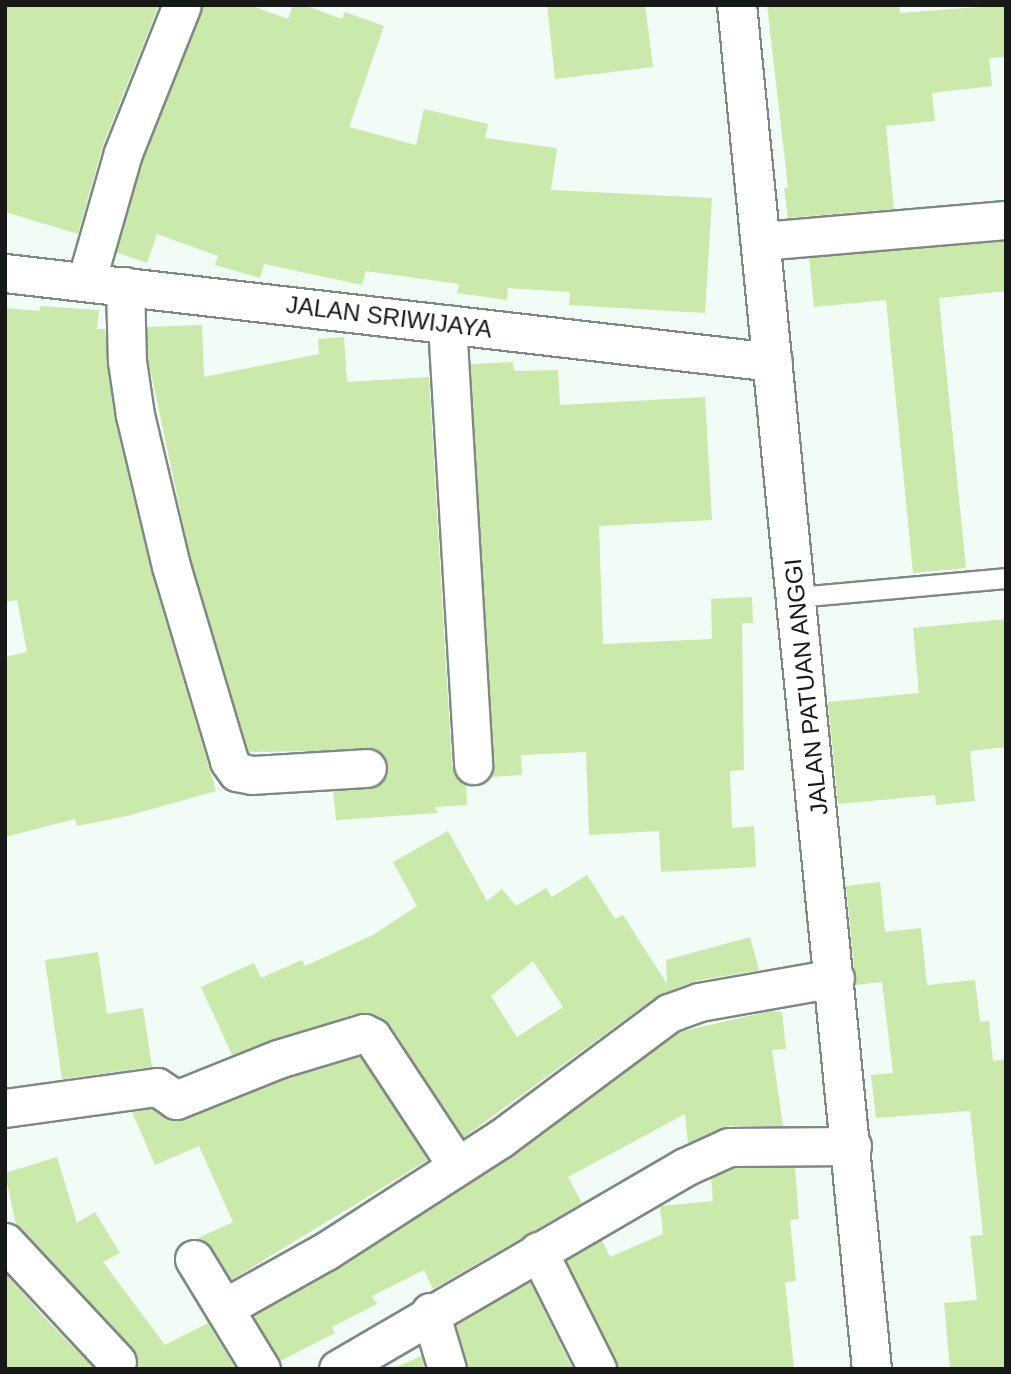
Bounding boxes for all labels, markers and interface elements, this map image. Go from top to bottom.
street label: JALAN SRIWIJAYA [284,290,494,344]
street label: JALAN PATUAN ANGGI [778,557,834,817]

